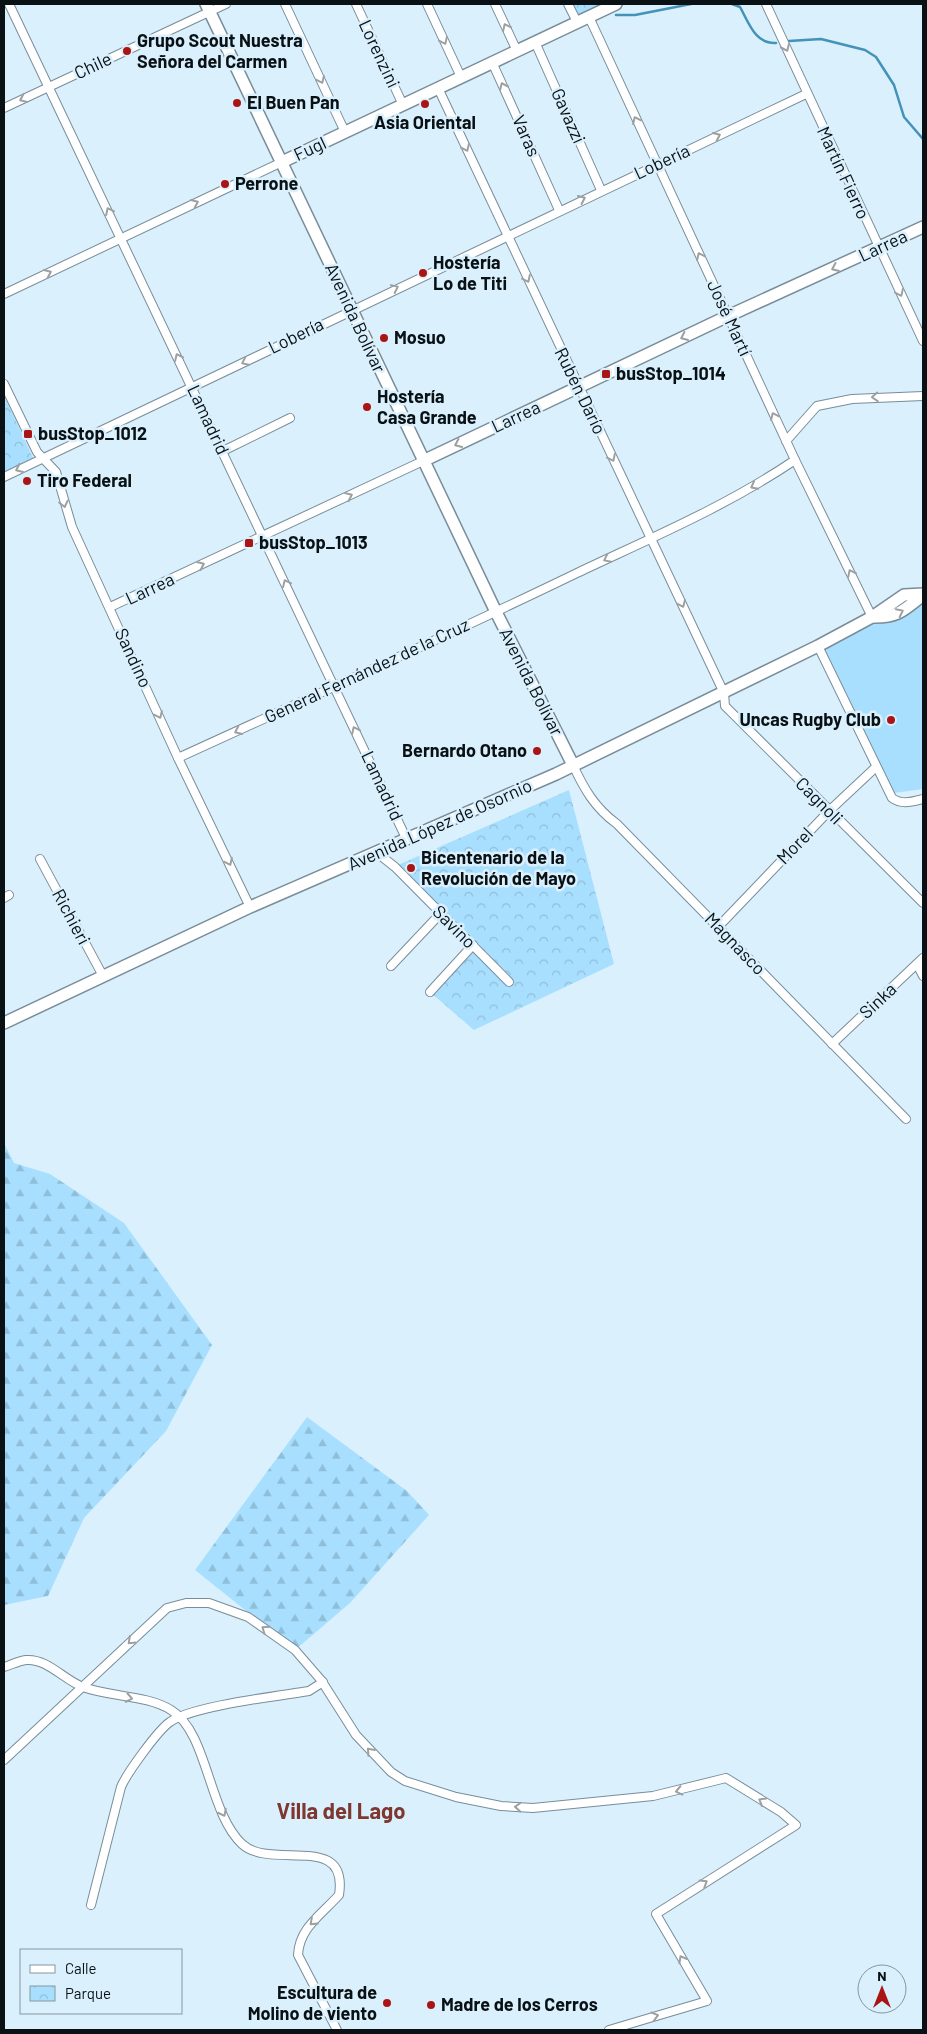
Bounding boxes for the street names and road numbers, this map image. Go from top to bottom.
street label: Lorenzini [355,16,405,91]
street label: Chile [70,47,115,83]
street label: Gavazzi [547,85,591,147]
street label: Varas [508,111,546,160]
street label: Martín Fierro [813,123,875,222]
street label: Fugl [290,131,329,165]
street label: Lobería [630,139,693,184]
street label: Larrea [855,224,910,266]
street label: Avenida Bolívar [321,259,391,376]
street label: José Martí [703,276,757,359]
street label: Lobería [264,312,327,358]
street label: Rubén Darío [550,344,611,437]
street label: Lamadrid [183,381,235,458]
street label: Larrea [488,395,543,437]
street label: Larrea [122,567,177,609]
street label: General Fernández de la Cruz [261,613,472,727]
street label: Sandino [111,624,157,691]
street label: Avenida Bolívar [495,624,569,740]
street label: Lamadrid [357,747,409,824]
street label: Cagnoli [792,772,848,828]
street label: Avenida López de Osornio [344,773,535,875]
street label: Morel [771,822,817,868]
street label: Richieri [48,885,96,948]
street label: Savino [429,900,481,952]
street label: Magnasco [701,907,771,979]
street label: Sinka [854,978,900,1023]

